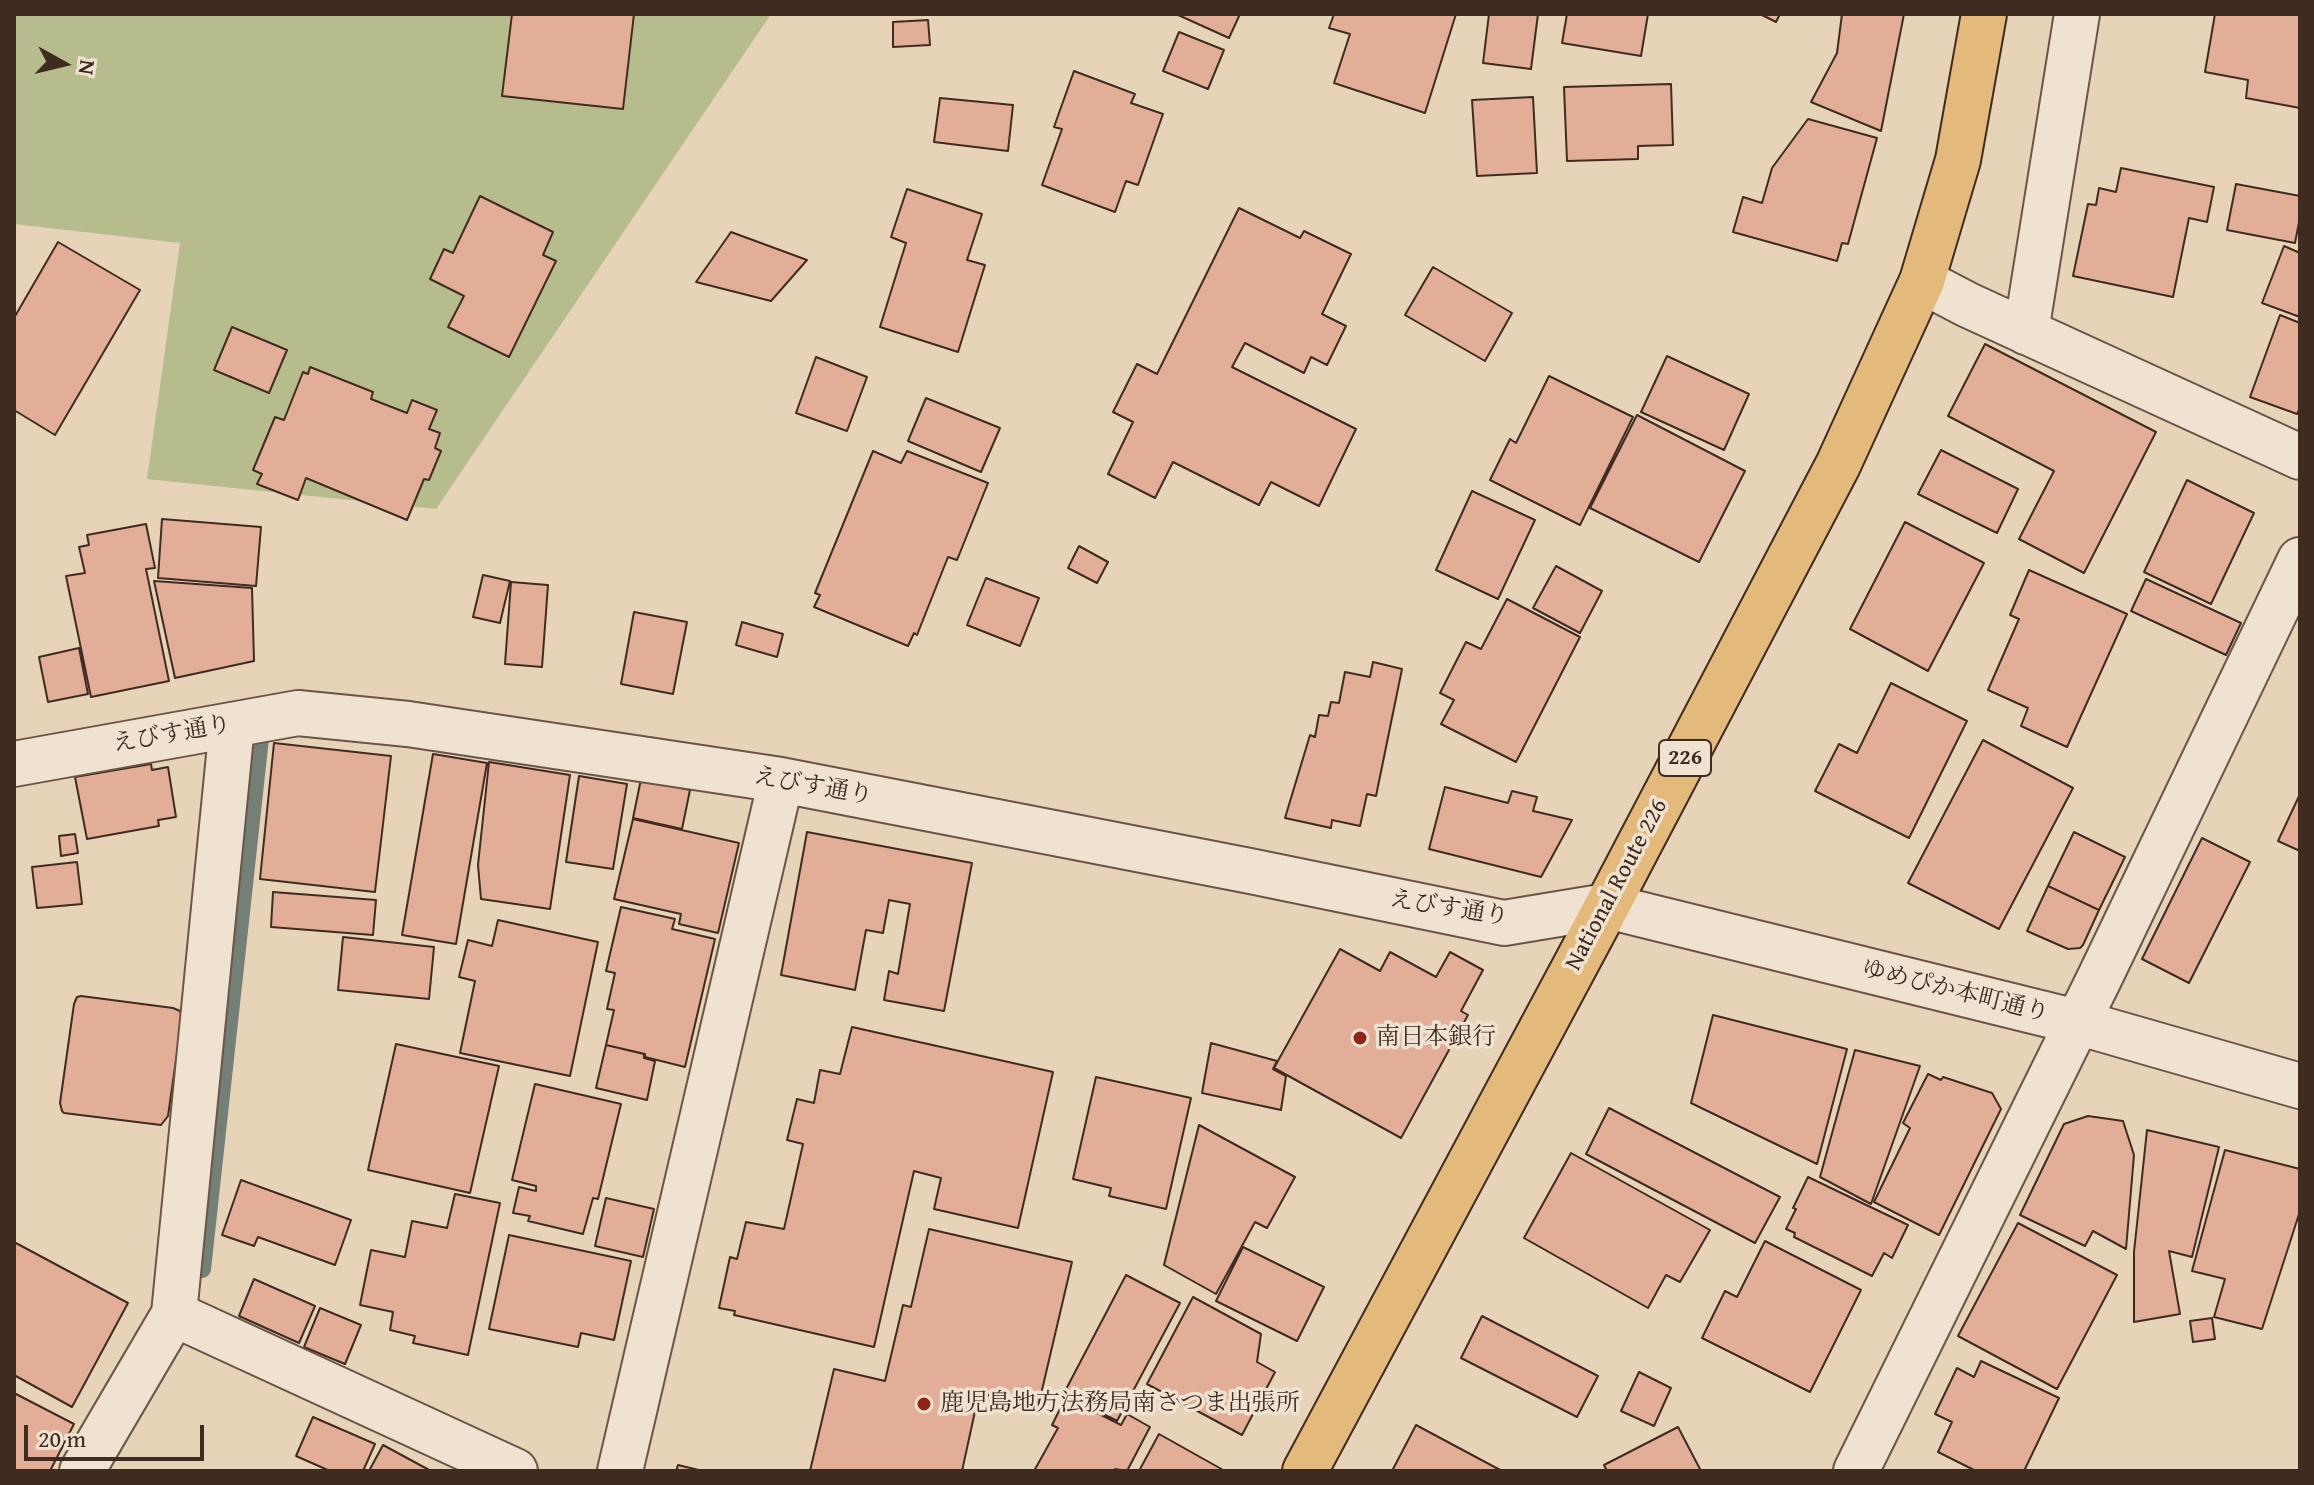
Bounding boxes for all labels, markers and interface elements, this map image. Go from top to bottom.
north arrow [24,24,104,104]
text: N [71,58,105,77]
street label: えびす通り [110,710,234,760]
road number: 226 [1659,740,1711,776]
street label: えびす通り [751,762,875,812]
street label: National Route 226 [1560,794,1674,976]
street label: えびす通り [1387,885,1511,933]
street label: ゆめぴか本町通り [1858,955,2052,1029]
place label: 南日本銀行 [1376,1024,1496,1052]
marker: 南日本銀行 [1351,1029,1369,1047]
place label: 鹿児島地方法務局南さつま出張所 [940,1390,1300,1418]
marker: 鹿児島地方法務局南さつま出張所 [915,1395,933,1413]
scale bar [28,1409,208,1459]
text: 20 m [38,1421,86,1456]

